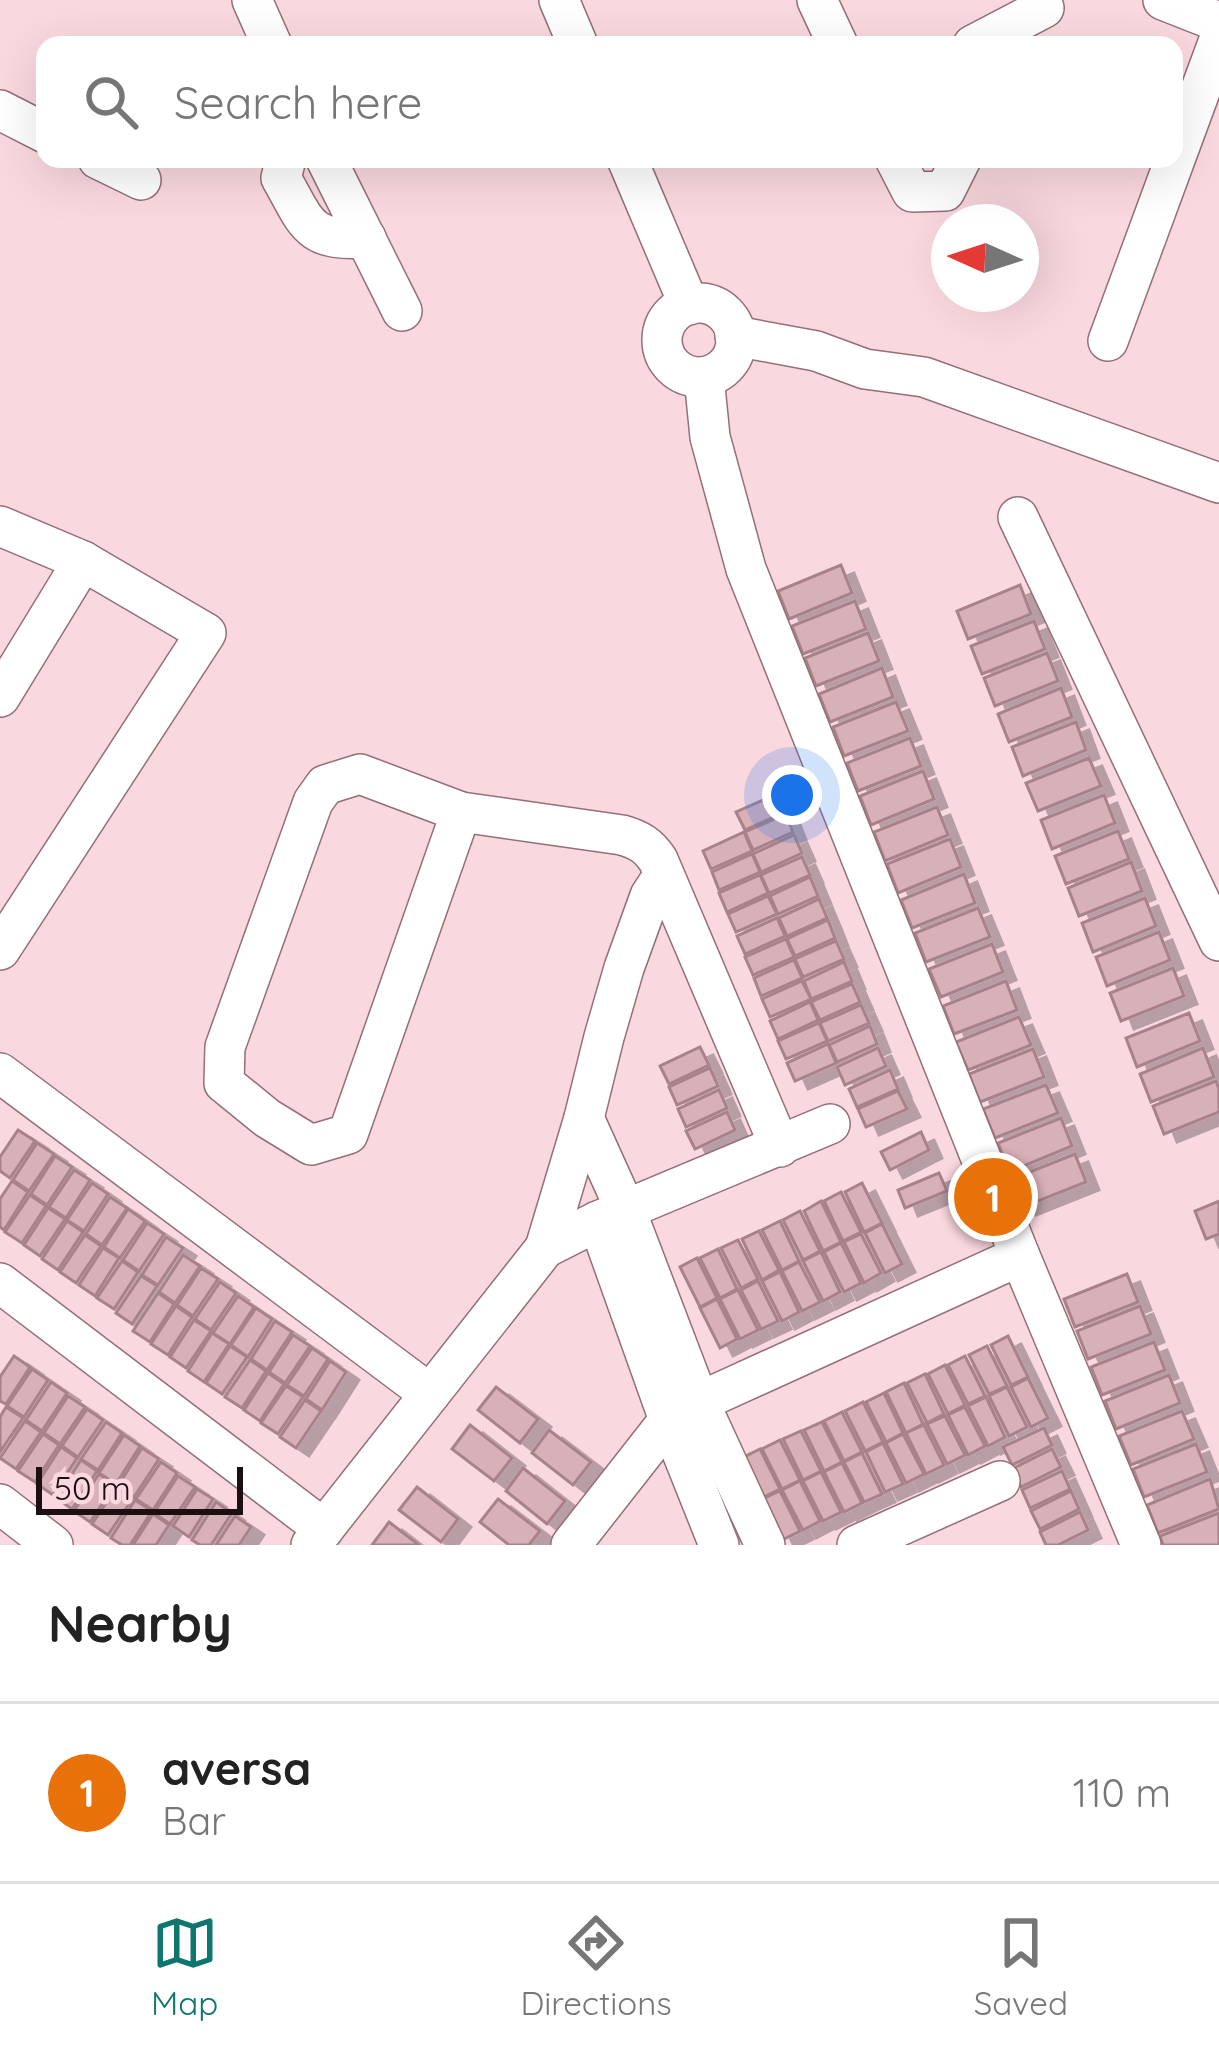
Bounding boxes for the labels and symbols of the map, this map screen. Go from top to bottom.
north arrow [931,204,1039,312]
your location [762,765,822,825]
pin: 1 [954,1152,1032,1242]
scale bar [36,1461,243,1514]

